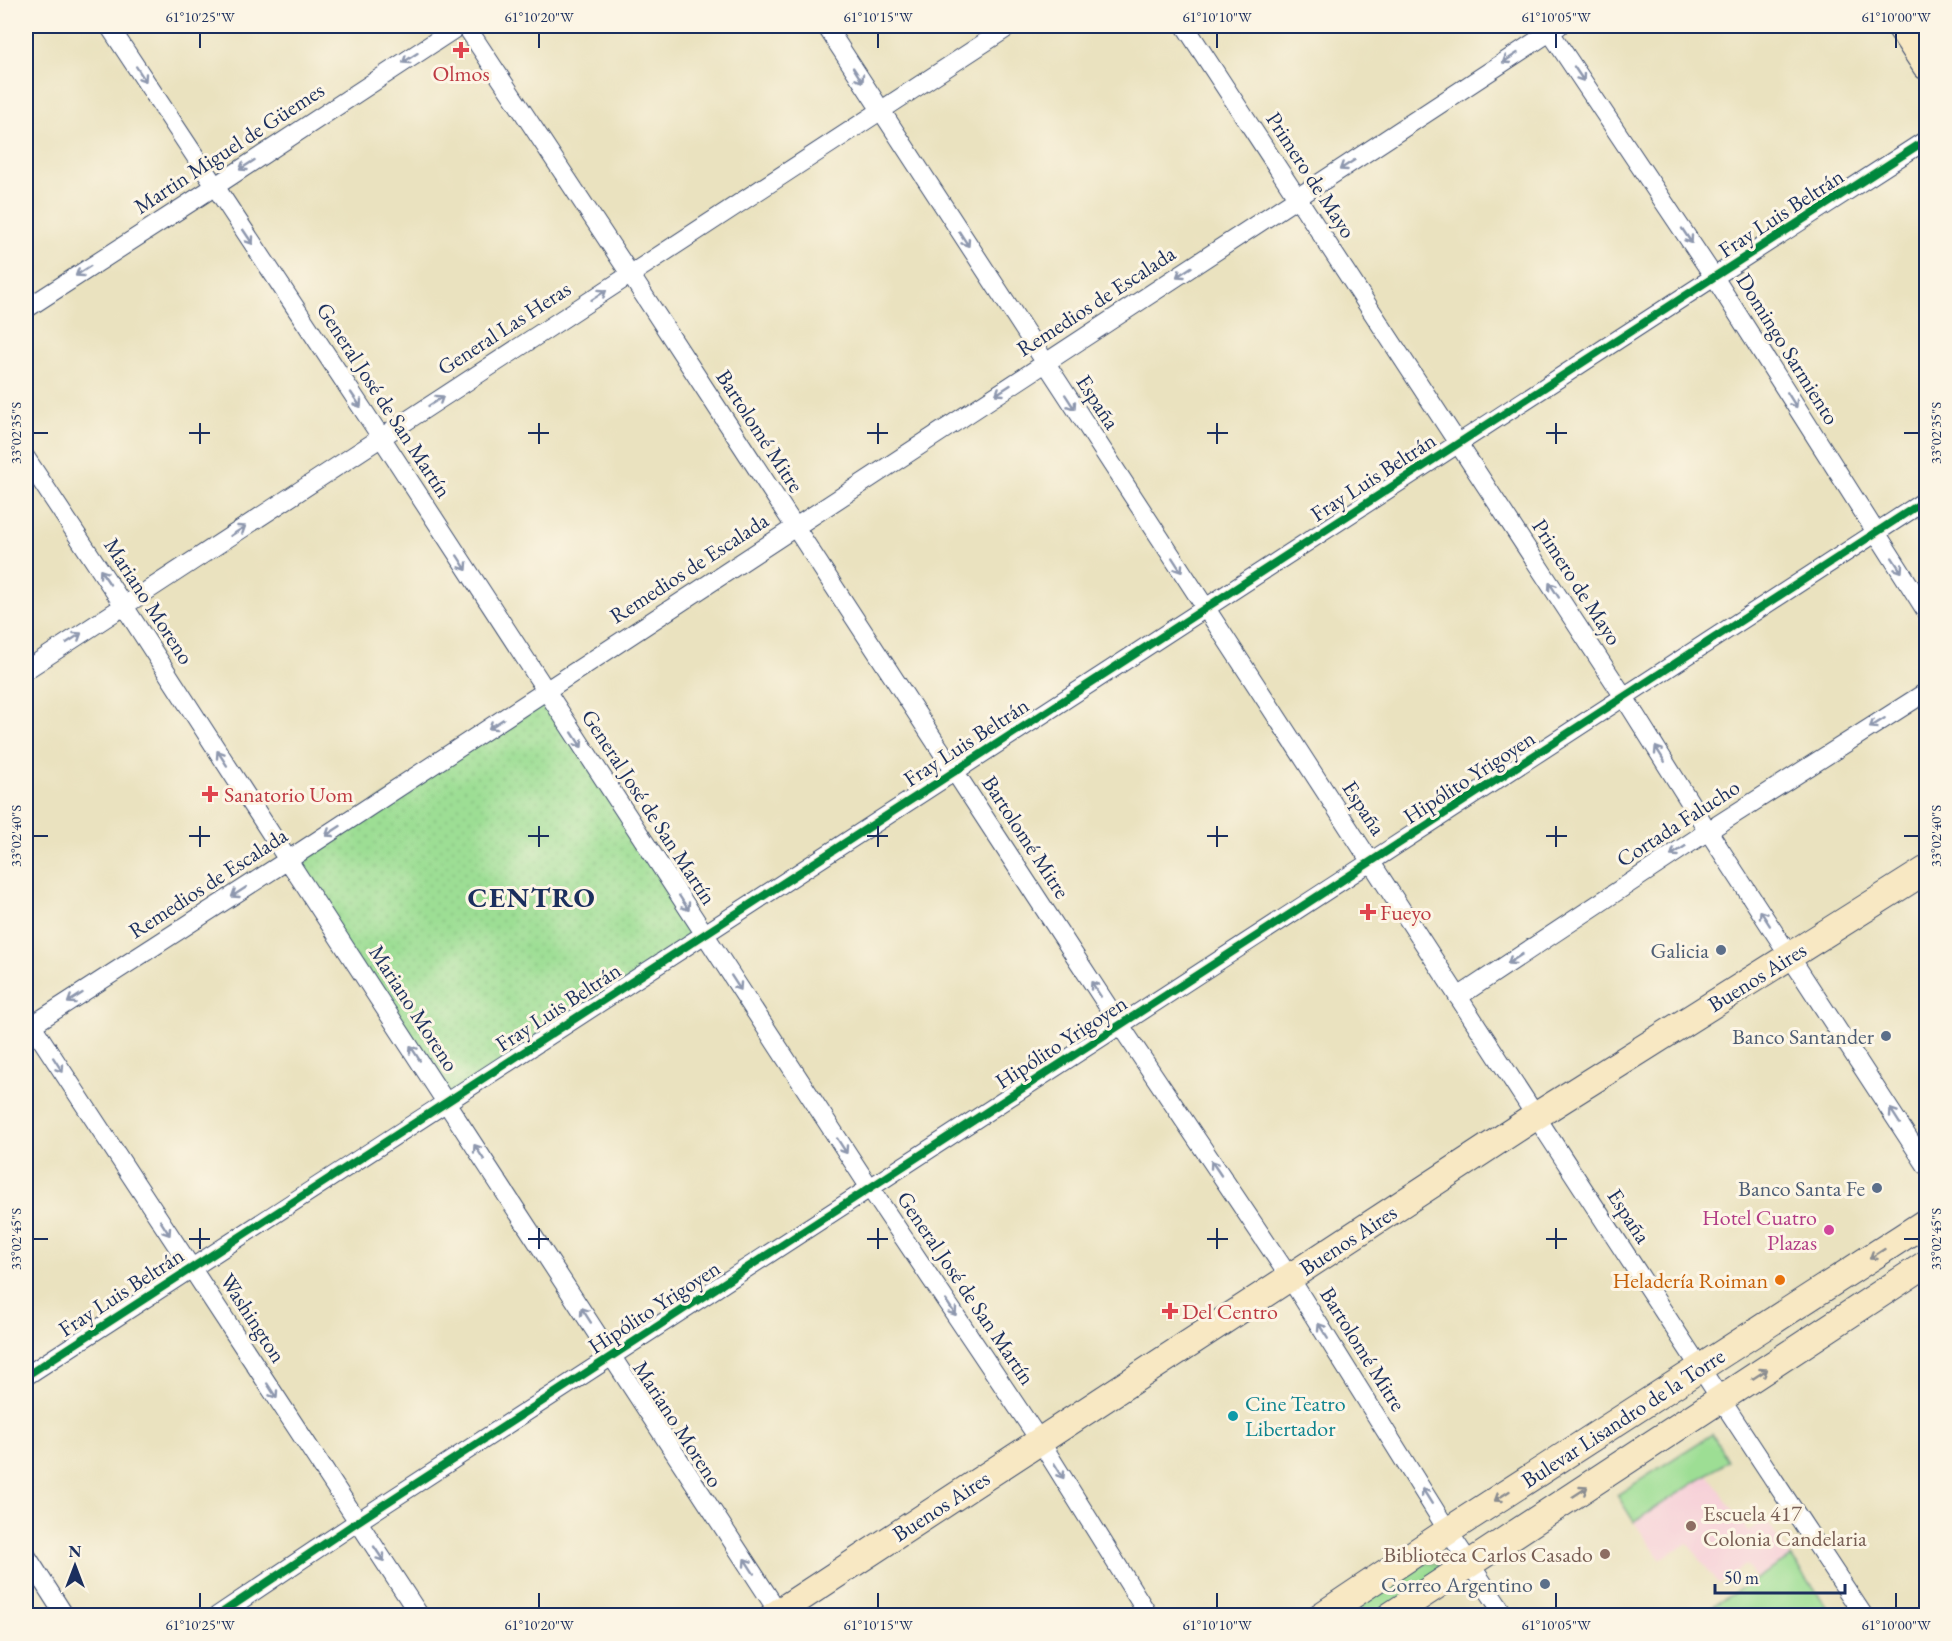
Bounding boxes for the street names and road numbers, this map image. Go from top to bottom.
street label: Martin Miguel de Güemes [128,75,330,221]
street label: Primero de Mayo [1259,106,1363,244]
street label: Fray Luis Beltrán [1713,161,1850,264]
street label: Remedios de Escalada [1011,239,1181,363]
street label: Domingo Sarmiento [1730,268,1846,430]
street label: General Las Heras [432,274,576,382]
street label: General José de San Martín [310,297,458,504]
street label: Bartolomé Mitre [709,364,811,498]
street label: España [1070,369,1127,435]
street label: Fray Luis Beltrán [1305,425,1442,528]
street label: Remedios de Escalada [604,506,774,630]
street label: Primero de Mayo [1525,513,1629,651]
street label: Mariano Moreno [97,532,201,670]
street label: Fray Luis Beltrán [898,690,1035,793]
street label: General José de San Martín [575,704,723,911]
street label: Hipólito Yrigoyen [1397,723,1541,831]
street label: Bartolomé Mitre [975,770,1077,904]
street label: Cortada Falucho [1611,772,1745,874]
street label: España [1336,775,1393,841]
street label: Remedios de Escalada [123,821,293,945]
street label: Buenos Aires [1702,935,1812,1019]
street label: Mariano Moreno [362,939,466,1077]
street label: Fray Luis Beltrán [490,955,627,1058]
street label: Hipólito Yrigoyen [989,988,1133,1096]
street label: España [1601,1183,1658,1249]
street label: General José de San Martín [890,1186,1042,1391]
street label: Buenos Aires [1294,1198,1402,1282]
street label: Fray Luis Beltrán [53,1240,190,1343]
street label: Hipólito Yrigoyen [582,1253,726,1361]
street label: Washington [213,1268,293,1369]
street label: Bartolomé Mitre [1313,1282,1413,1417]
street label: Bulevar Lisandro de la Torre [1516,1341,1731,1495]
street label: Mariano Moreno [626,1355,730,1493]
street label: Buenos Aires [887,1464,995,1548]

